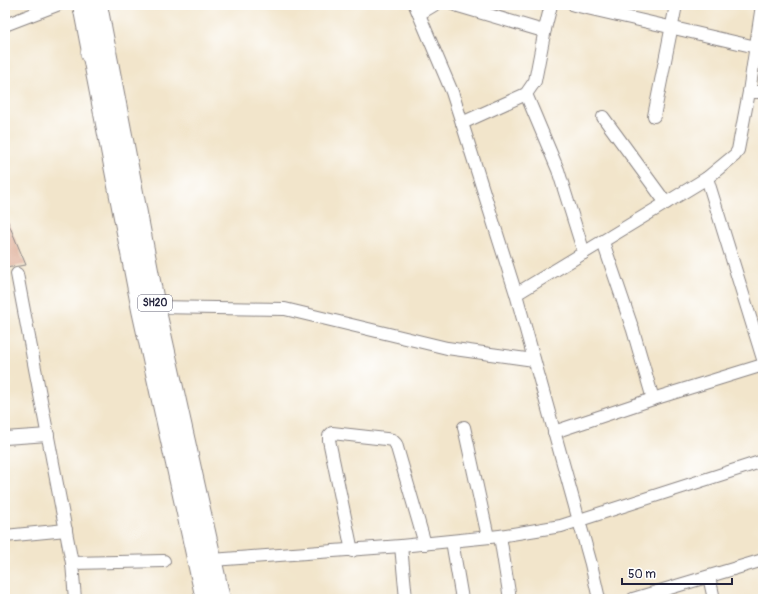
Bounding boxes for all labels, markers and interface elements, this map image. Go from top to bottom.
road number: SH20 [138,295,172,311]
scale bar [622,560,732,586]
text: 50 m [628,567,656,582]

